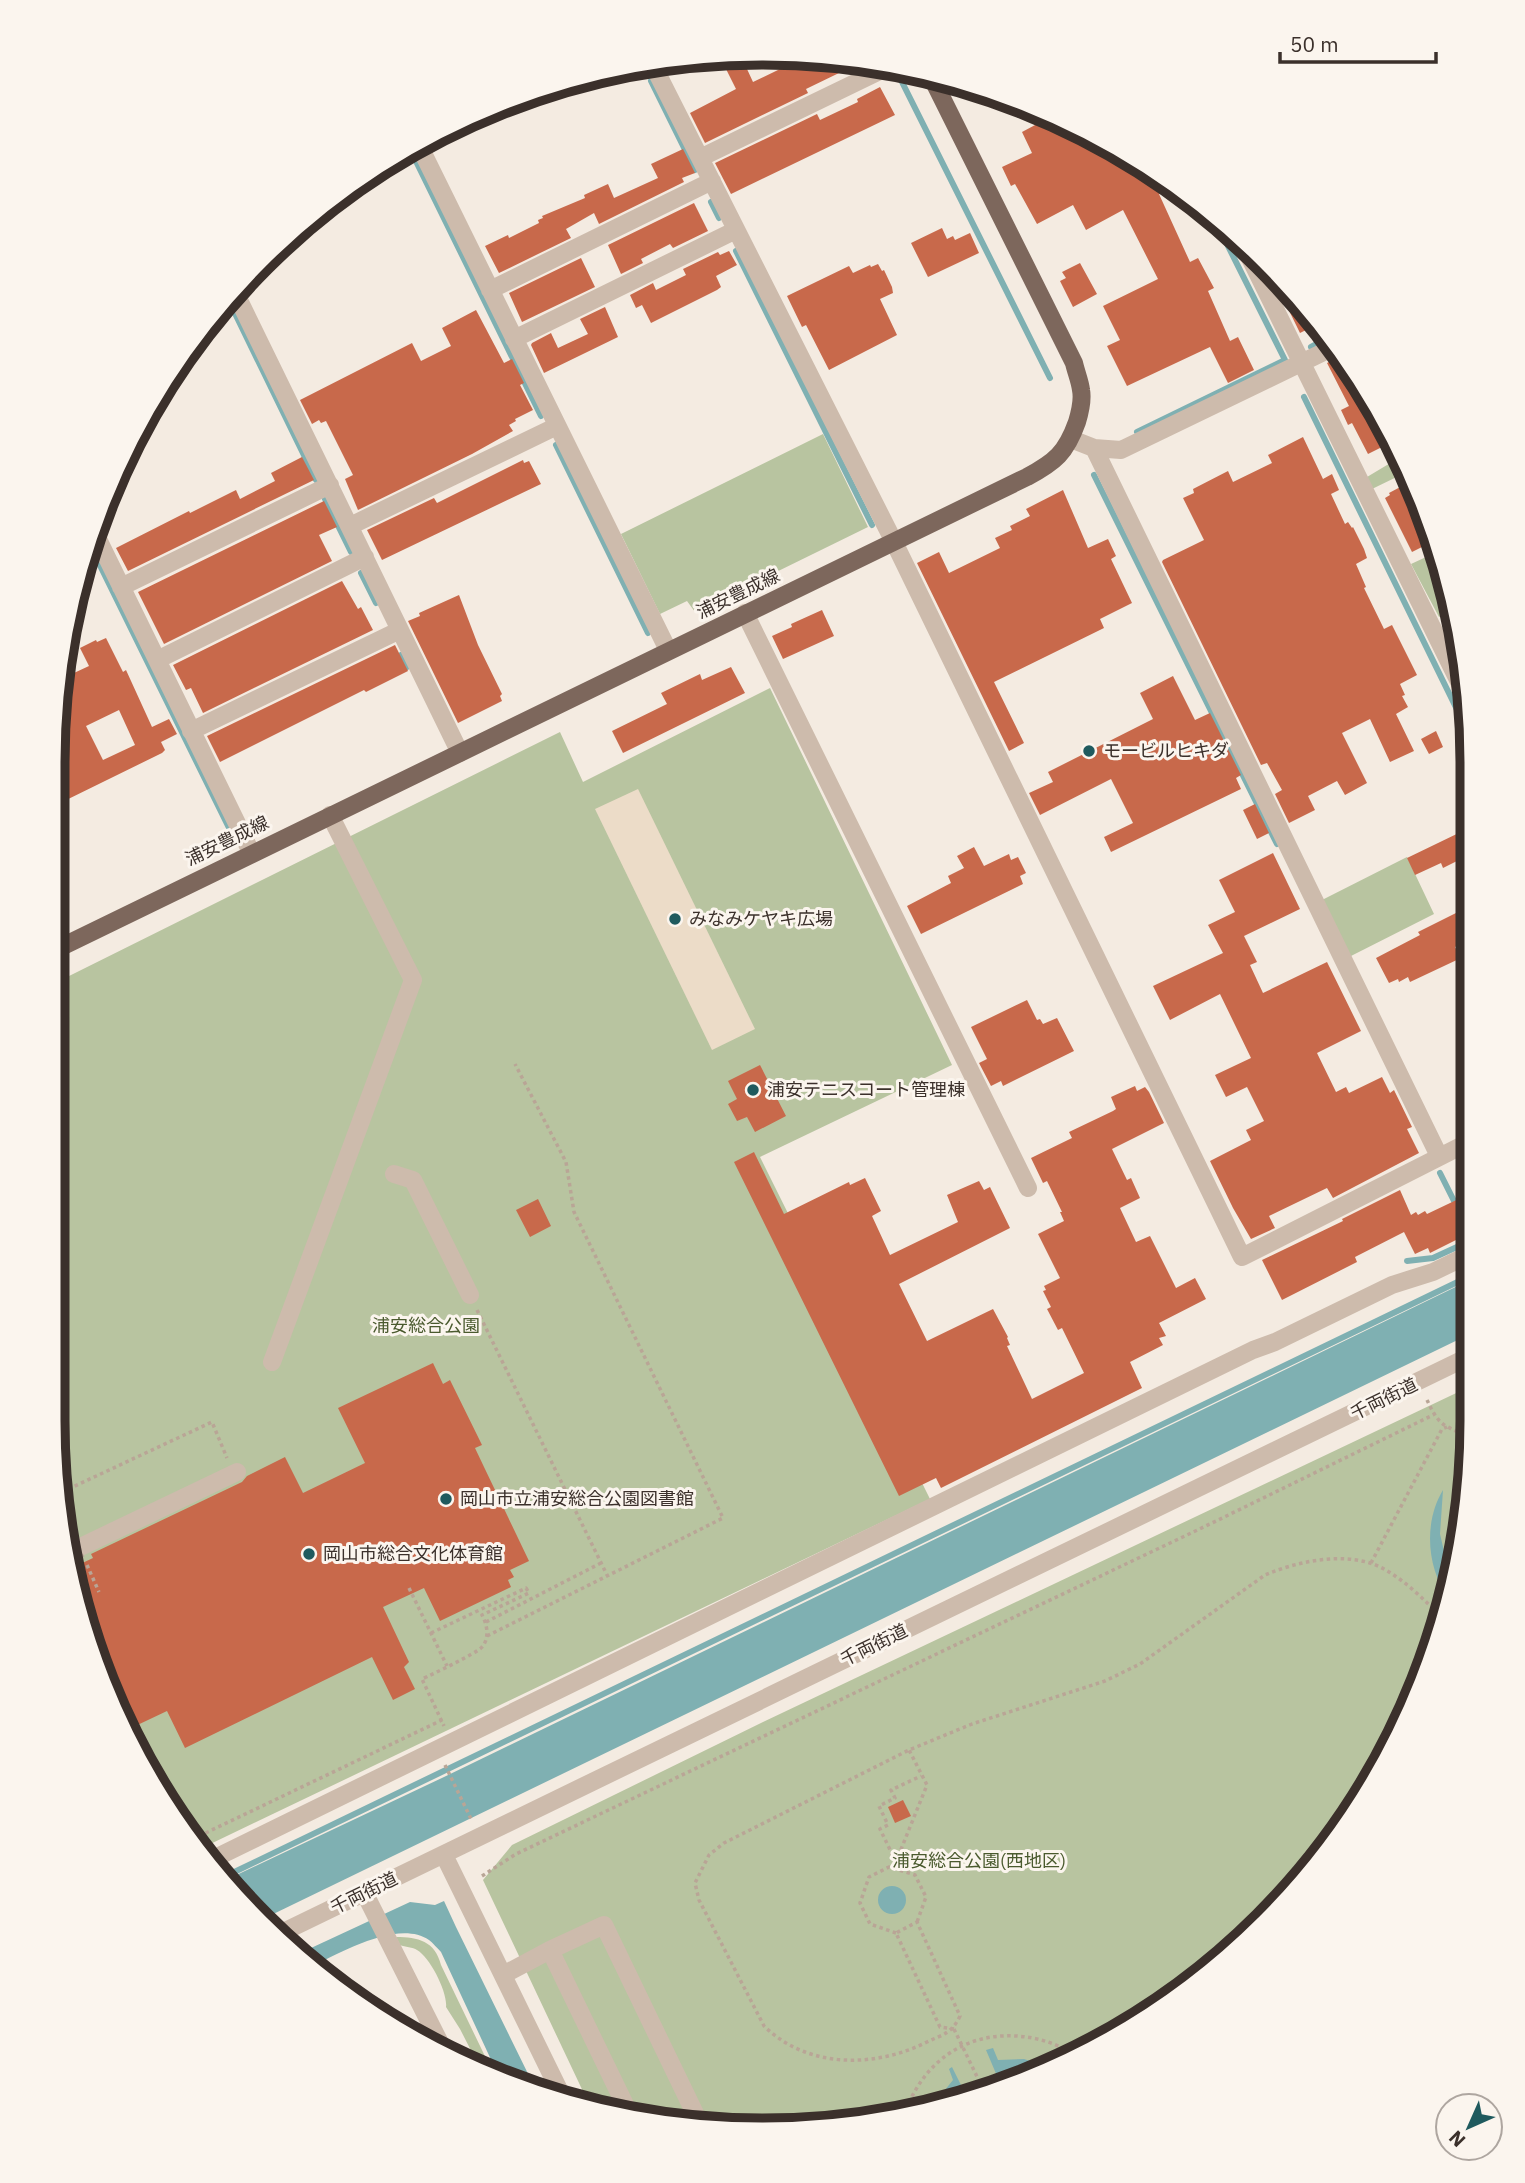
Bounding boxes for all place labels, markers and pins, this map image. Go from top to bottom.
place label: モービルヒキダ [1103,739,1229,762]
marker: モービルヒキダ [1081,743,1097,759]
place label: みなみケヤキ広場 [689,907,833,930]
marker: みなみケヤキ広場 [667,911,683,927]
place label: 浦安テニスコート管理棟 [767,1078,965,1101]
marker: 浦安テニスコート管理棟 [745,1082,761,1098]
place label: 岡山市立浦安総合公園図書館 [460,1487,694,1510]
marker: 岡山市立浦安総合公園図書館 [438,1491,454,1507]
place label: 岡山市総合文化体育館 [323,1542,503,1565]
marker: 岡山市総合文化体育館 [301,1546,317,1562]

